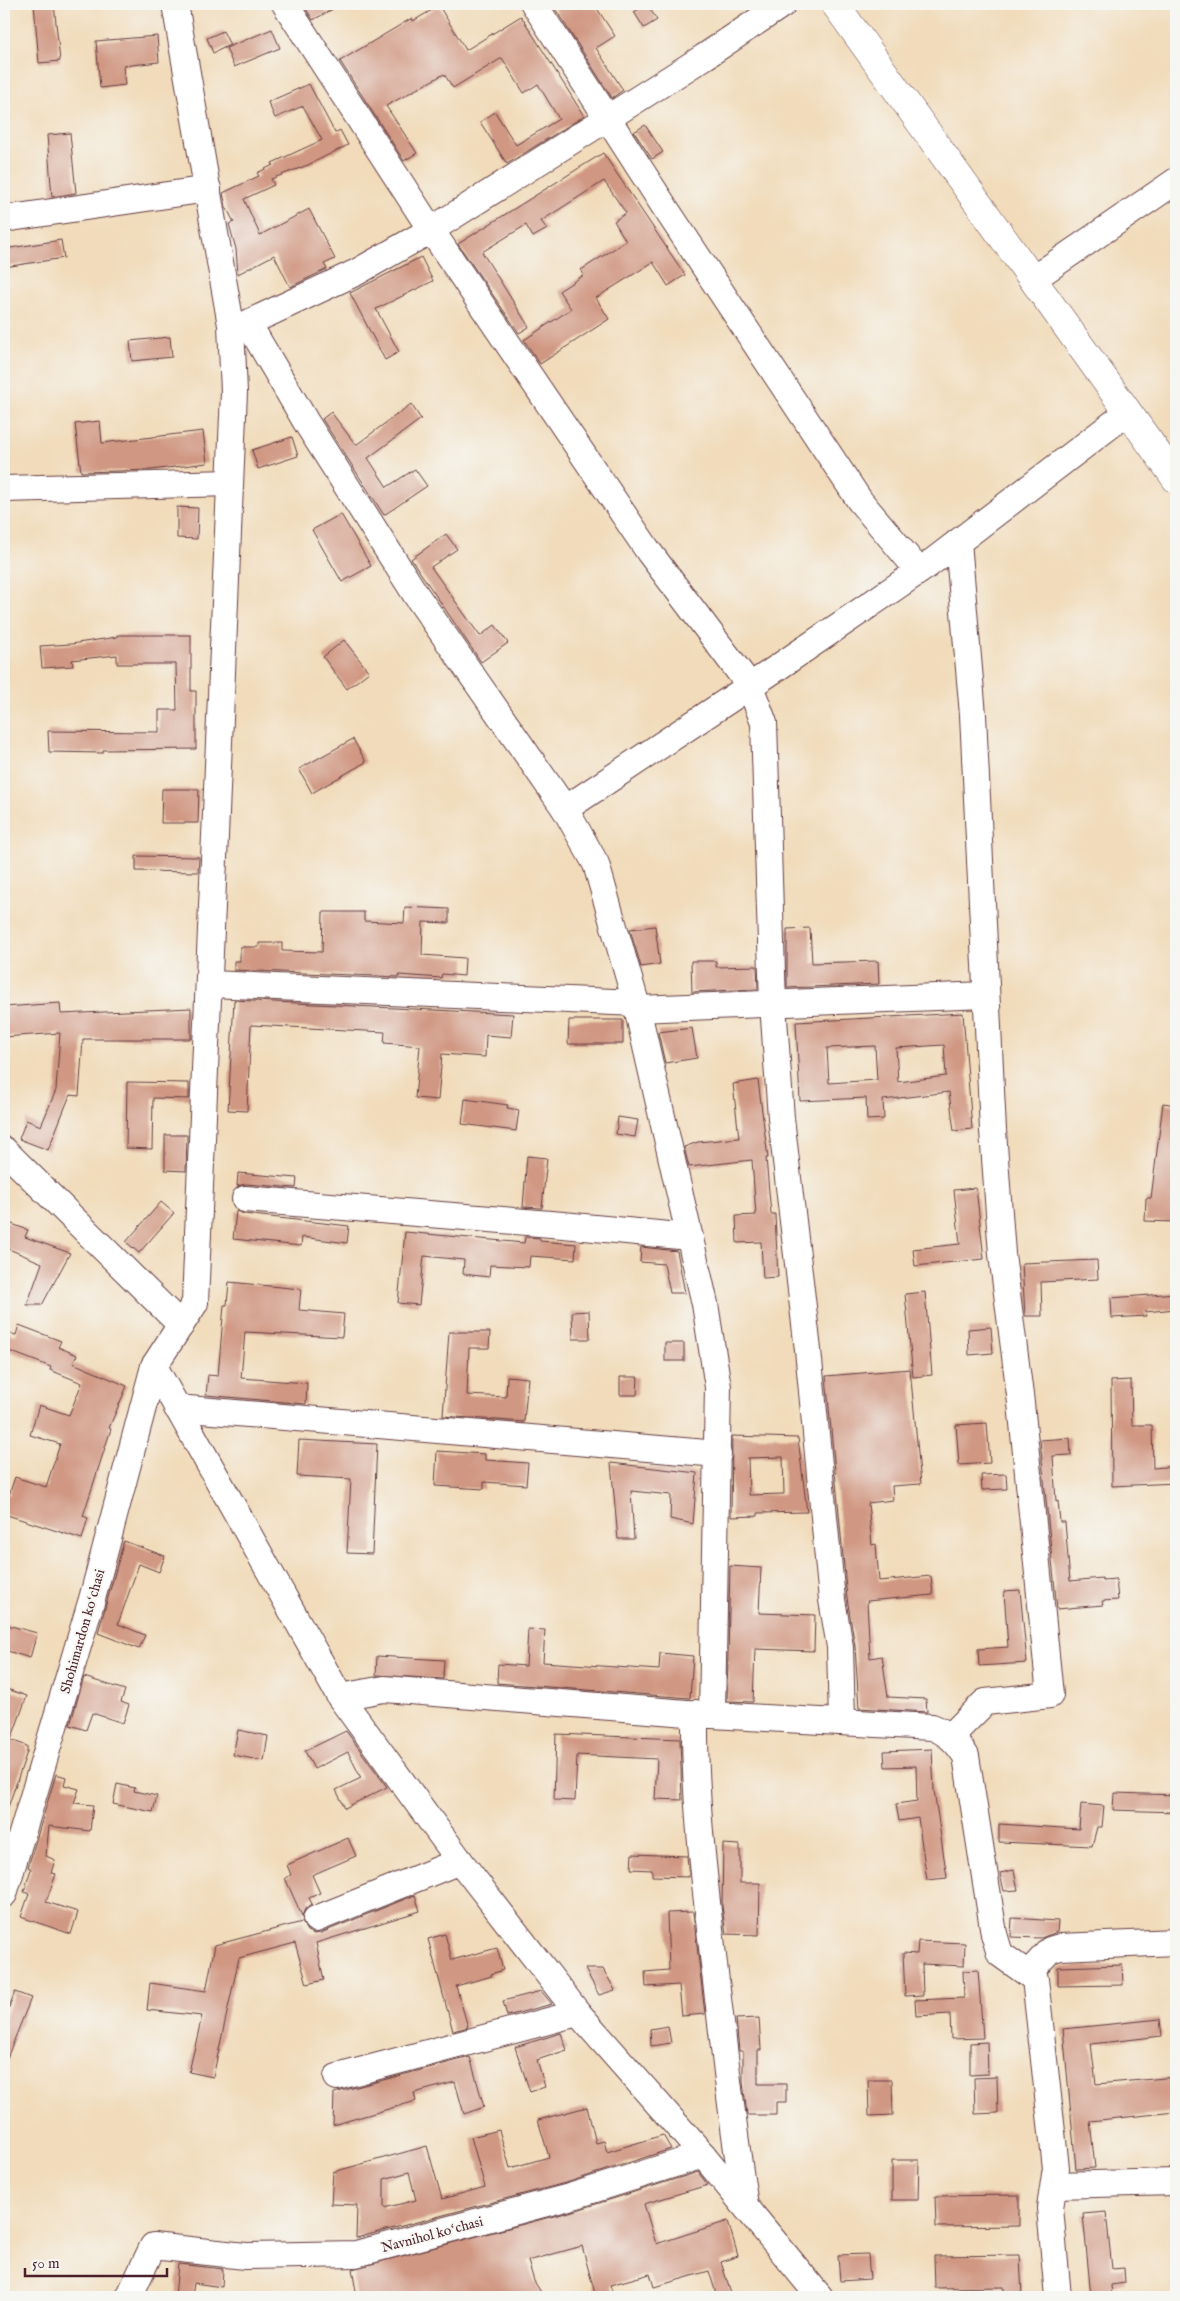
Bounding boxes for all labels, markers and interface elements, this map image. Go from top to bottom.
street label: Shohimardon koʻchasi [57,1567,109,1696]
street label: Navnihol koʻchasi [379,2213,485,2257]
scale bar [25,2246,168,2278]
text: 50 m [32,2254,60,2273]

